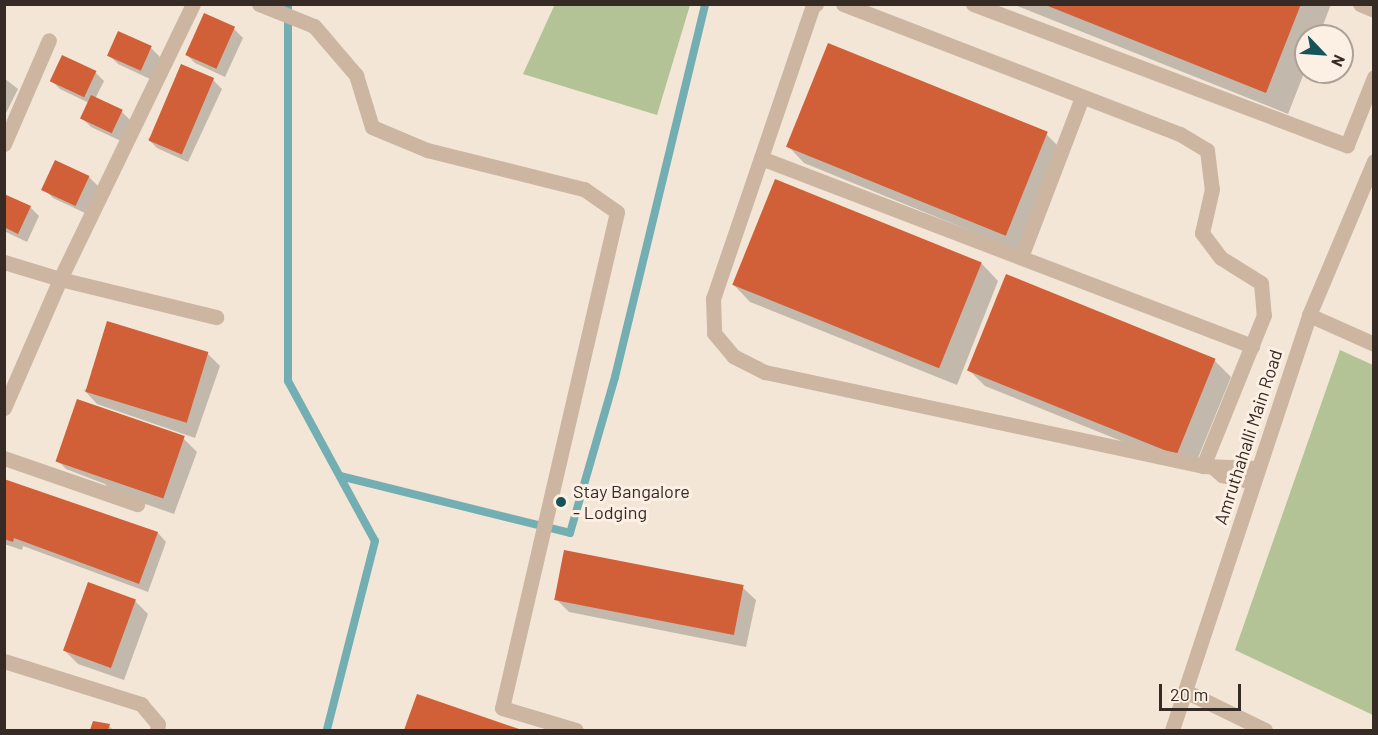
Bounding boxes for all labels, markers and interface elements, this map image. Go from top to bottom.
north arrow [1294,24,1354,84]
text: N [1328,52,1350,70]
street label: Amruthahalli Main Road [1210,347,1286,527]
place label: Stay Bangalore - Lodging [573,481,690,524]
marker: Stay Bangalore - Lodging [554,495,568,509]
scale bar [1162,672,1244,710]
text: 20 m [1170,683,1208,705]

